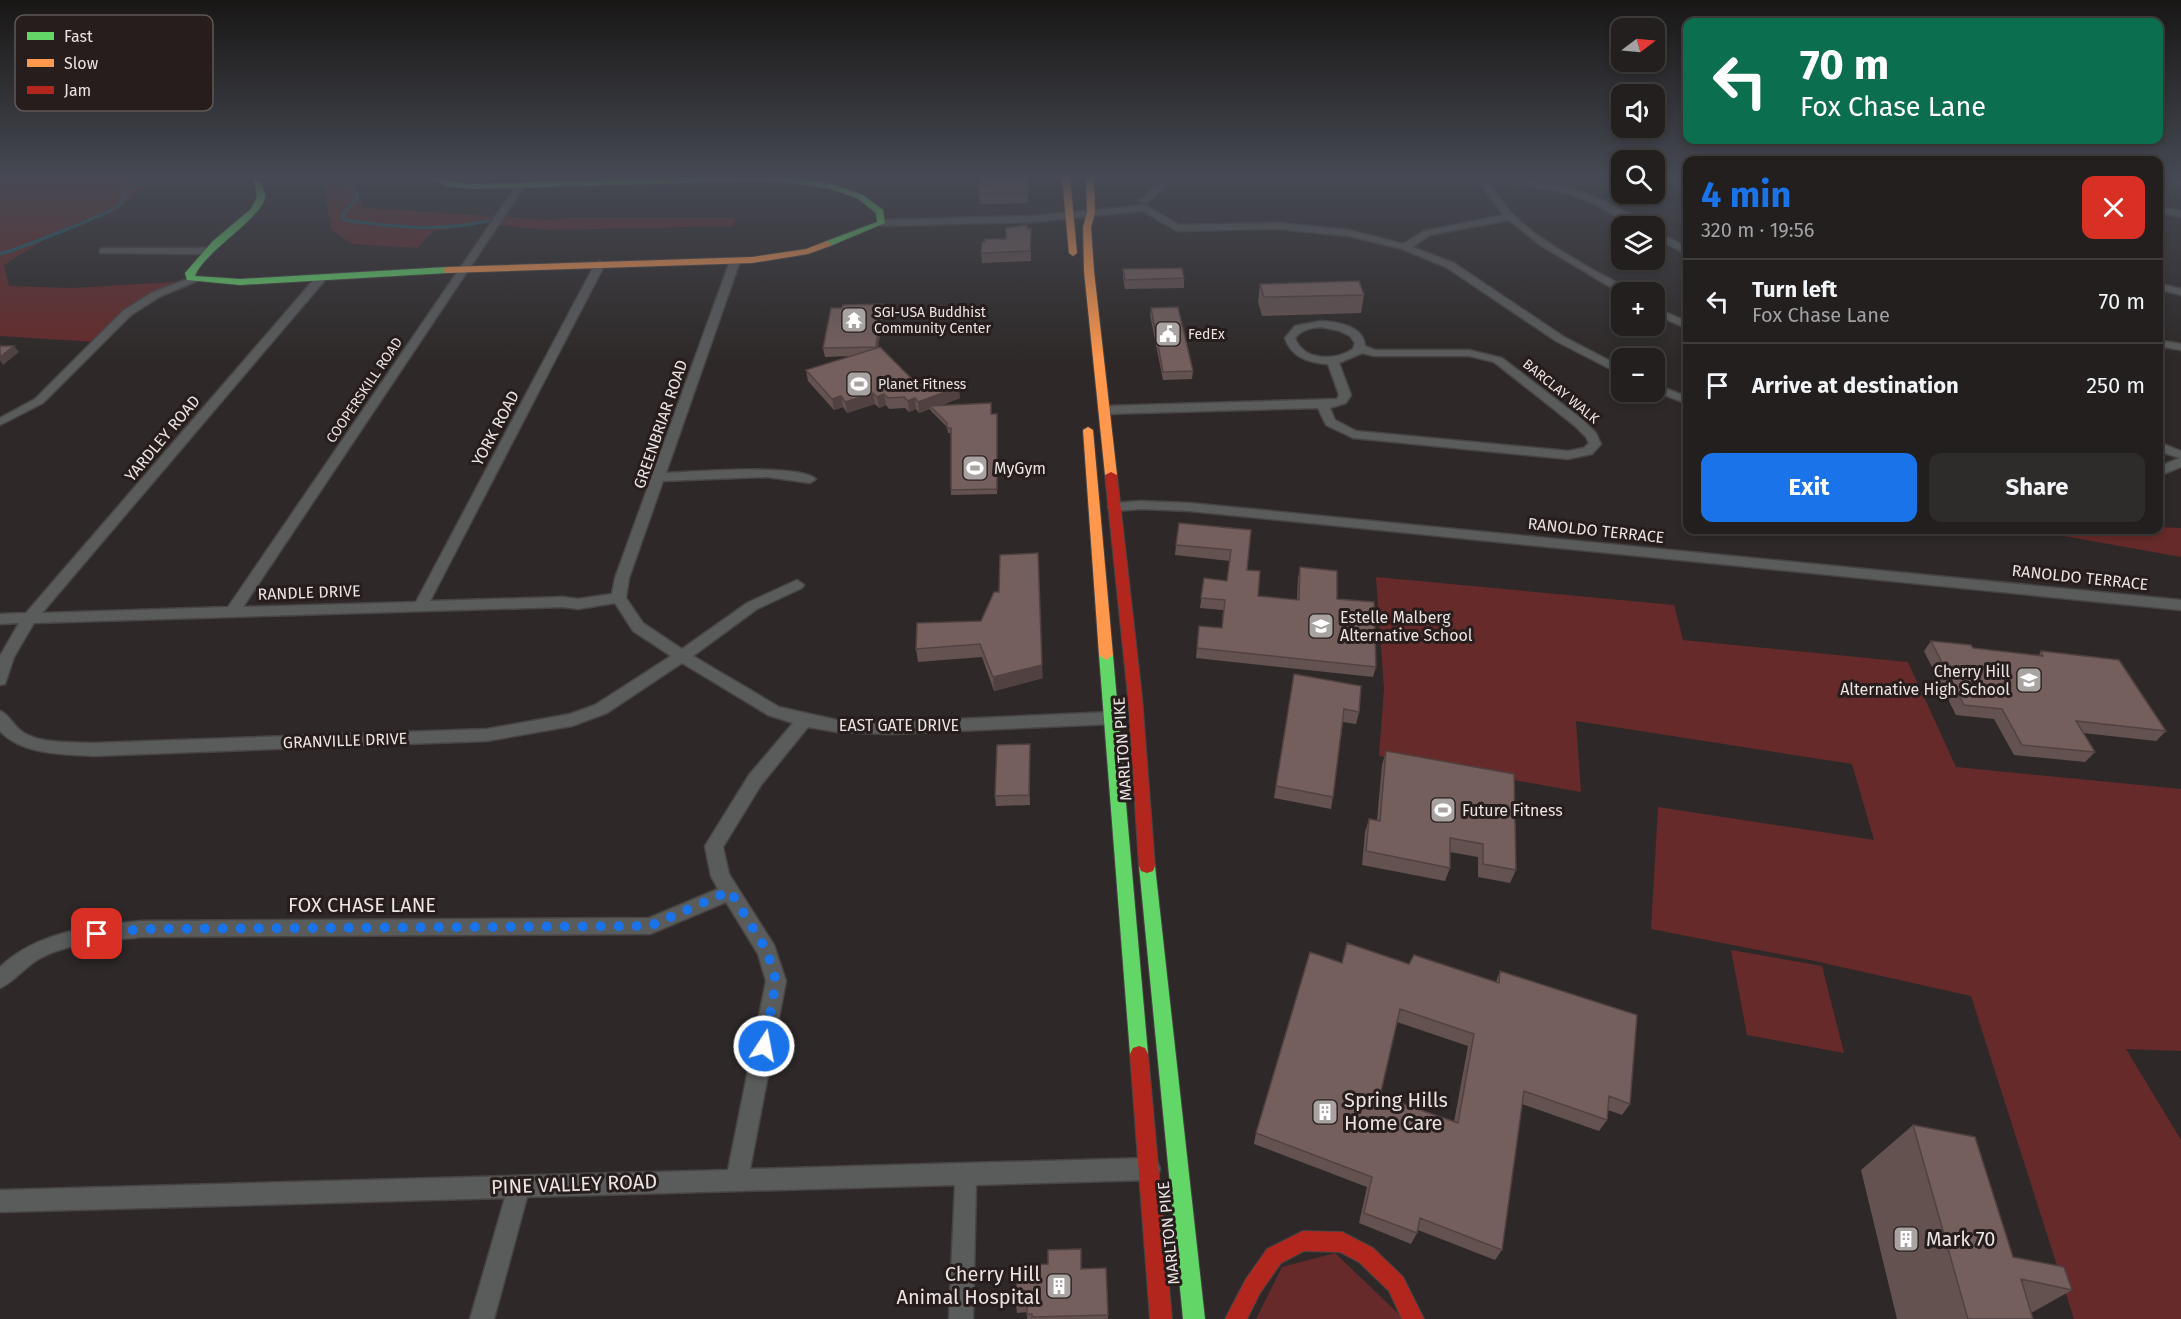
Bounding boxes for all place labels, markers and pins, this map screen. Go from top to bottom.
place label: SGI-USA Buddhist Community Center [874,304,991,337]
temple icon: SGI-USA Buddhist Community Center [839,305,869,335]
public building icon: FedEx [1153,319,1183,349]
place label: FedEx [1188,326,1225,343]
sports icon: Planet Fitness [844,369,874,399]
place label: Planet Fitness [878,376,967,393]
sports icon: MyGym [960,453,990,483]
place label: MyGym [994,459,1046,478]
place label: Estelle Malberg Alternative School [1340,608,1473,645]
school or university icon: Estelle Malberg Alternative School [1306,611,1336,641]
place label: Cherry Hill Alternative High School [1840,662,2010,699]
school or university icon: Cherry Hill Alternative High School [2014,665,2044,695]
sports icon: Future Fitness [1428,795,1458,825]
place label: Future Fitness [1462,801,1563,820]
pin [71,908,122,959]
place label: Spring Hills Home Care [1344,1088,1448,1135]
building icon: Spring Hills Home Care [1310,1097,1340,1127]
building icon: Mark 70 [1891,1224,1921,1254]
place label: Mark 70 [1926,1227,1996,1251]
place label: Cherry Hill Animal Hospital [896,1262,1040,1309]
building icon: Cherry Hill Animal Hospital [1044,1271,1074,1301]

